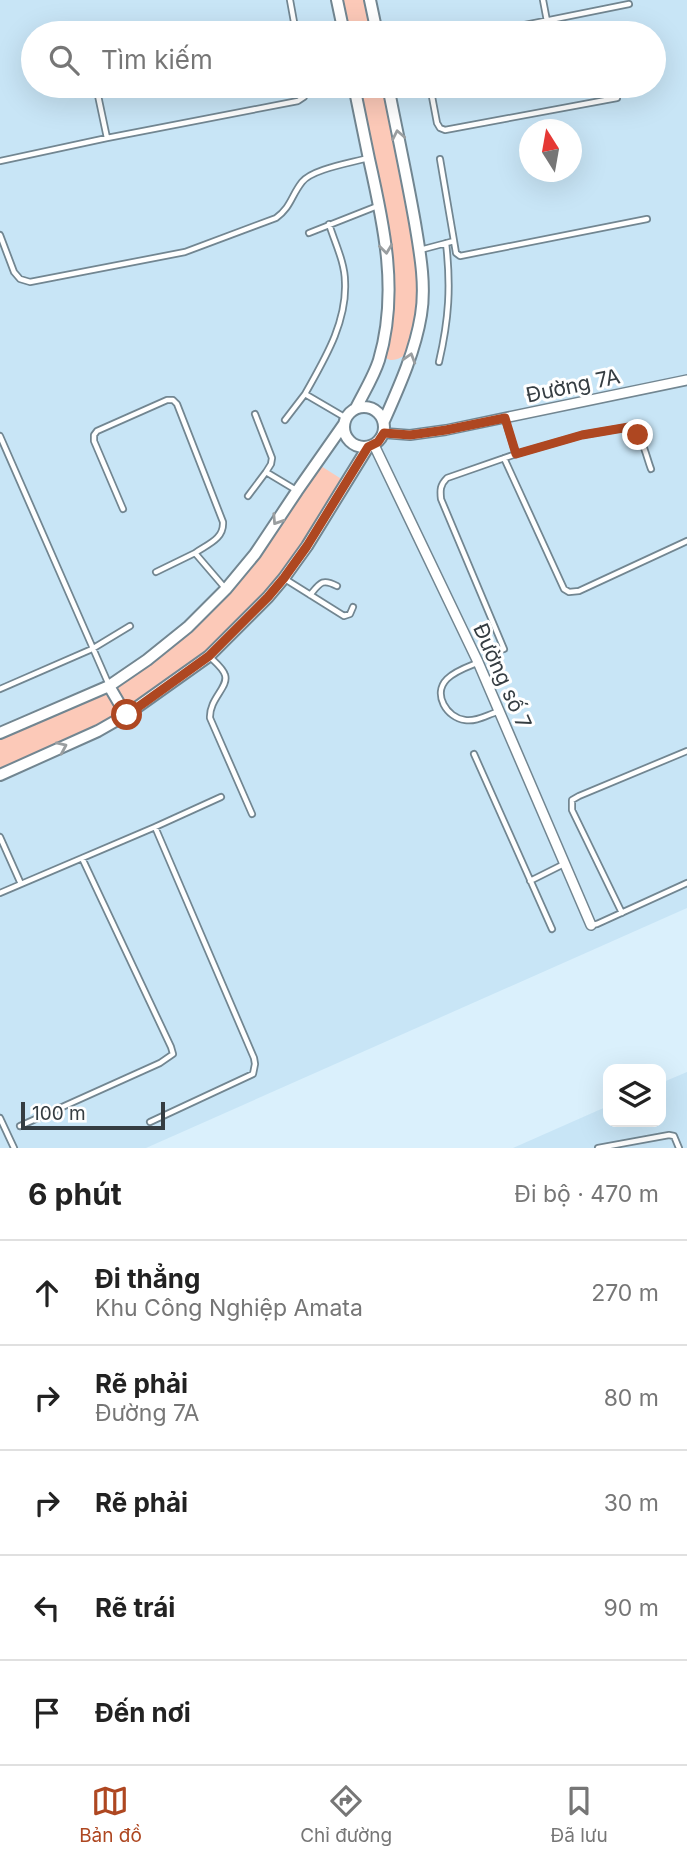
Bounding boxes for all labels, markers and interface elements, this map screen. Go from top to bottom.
search box [21,21,666,98]
icon: search [45,41,83,79]
text: Tìm kiếm [101,44,213,75]
north arrow [519,119,582,182]
one-way arrow [391,129,406,141]
one-way arrow [379,243,394,255]
one-way arrow [401,353,416,365]
street label: Đường 7A [524,363,622,408]
route end [622,419,653,450]
one-way arrow [272,513,285,526]
street label: Đường số 7 [468,619,537,732]
route start [111,699,142,730]
one-way arrow [55,741,67,755]
map controls [603,1064,666,1127]
button: layers [603,1064,666,1127]
scale bar [21,1099,164,1131]
text: 100 m [32,1102,86,1125]
text: 6 phút [28,1176,122,1212]
text: Đi bộ · 470 m [514,1180,659,1208]
text: Đi thẳng [95,1263,200,1294]
icon: ahead [28,1274,66,1312]
text: 270 m [591,1279,659,1307]
text: Khu Công Nghiệp Amata [95,1294,363,1322]
text: Rẽ phải [95,1368,188,1399]
icon: right [28,1379,66,1417]
text: 80 m [604,1384,659,1412]
text: Đường 7A [95,1399,199,1427]
icon: right [28,1484,66,1522]
text: Rẽ phải [95,1487,188,1518]
text: 30 m [604,1489,659,1517]
icon: left [28,1589,66,1627]
text: Rẽ trái [95,1592,175,1623]
text: 90 m [604,1594,659,1622]
icon: arrive [28,1694,66,1732]
text: Đến nơi [95,1697,191,1728]
tab: Bản đồ [79,1782,142,1847]
tab: Chỉ đường [300,1782,392,1847]
tab: Đã lưu [550,1782,608,1847]

